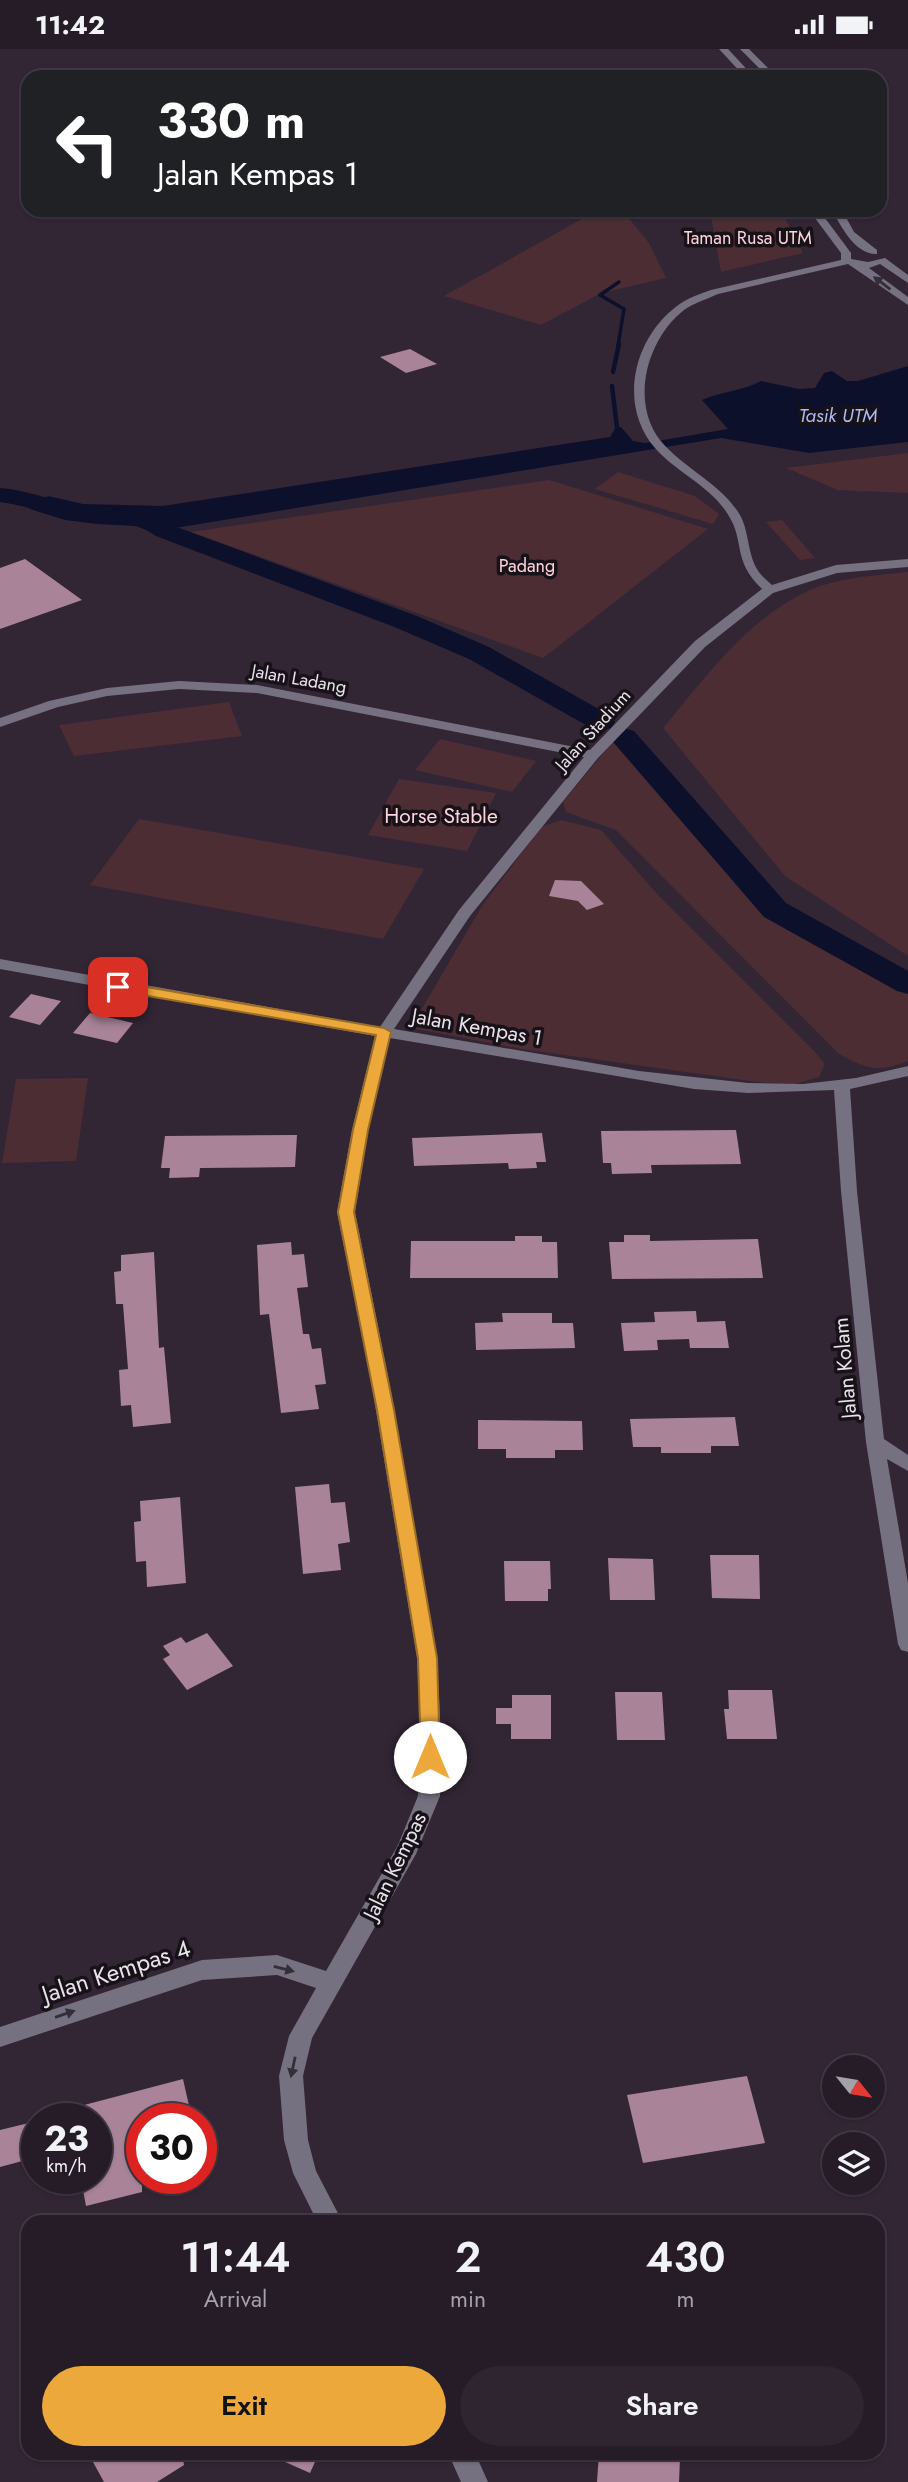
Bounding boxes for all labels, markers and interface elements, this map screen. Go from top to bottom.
text: 11:42 [35,6,105,44]
text: 330 m [157,86,305,156]
icon: left [42,98,133,189]
text: Jalan Kempas 1 [157,151,358,197]
park label: Taman Rusa UTM [684,225,812,251]
one-way arrow [874,276,892,291]
water label: Tasik UTM [799,402,877,429]
park label: Padang [499,553,555,579]
street label: Jalan Ladang [247,658,349,700]
street label: Jalan Stadium [548,683,637,778]
park label: Horse Stable [384,801,498,831]
pin [88,957,148,1017]
icon: arrive [99,968,137,1006]
street label: Jalan Kempas 1 [406,1000,545,1053]
street label: Jalan Kolam [826,1316,865,1423]
position arrow [393,1720,467,1794]
street label: Jalan Kempas [355,1807,434,1928]
street label: Jalan Kempas 4 [34,1931,195,2012]
one-way arrow [274,1964,296,1975]
one-way arrow [54,2009,75,2019]
north arrow [822,2055,886,2117]
map controls [822,2055,885,2195]
one-way arrow [288,2056,299,2078]
speed limit sign: 30 [126,2103,217,2194]
text: 23 [44,2114,89,2164]
button: layers [822,2132,885,2195]
text: km/h [46,2153,87,2179]
text: 11:44 [181,2227,291,2288]
text: 2 [455,2227,481,2288]
text: 430 [646,2227,725,2288]
text: Arrival [204,2282,267,2316]
text: min [450,2282,486,2316]
text: m [677,2282,695,2316]
button: Exit [42,2366,446,2446]
button: Share [460,2366,864,2446]

